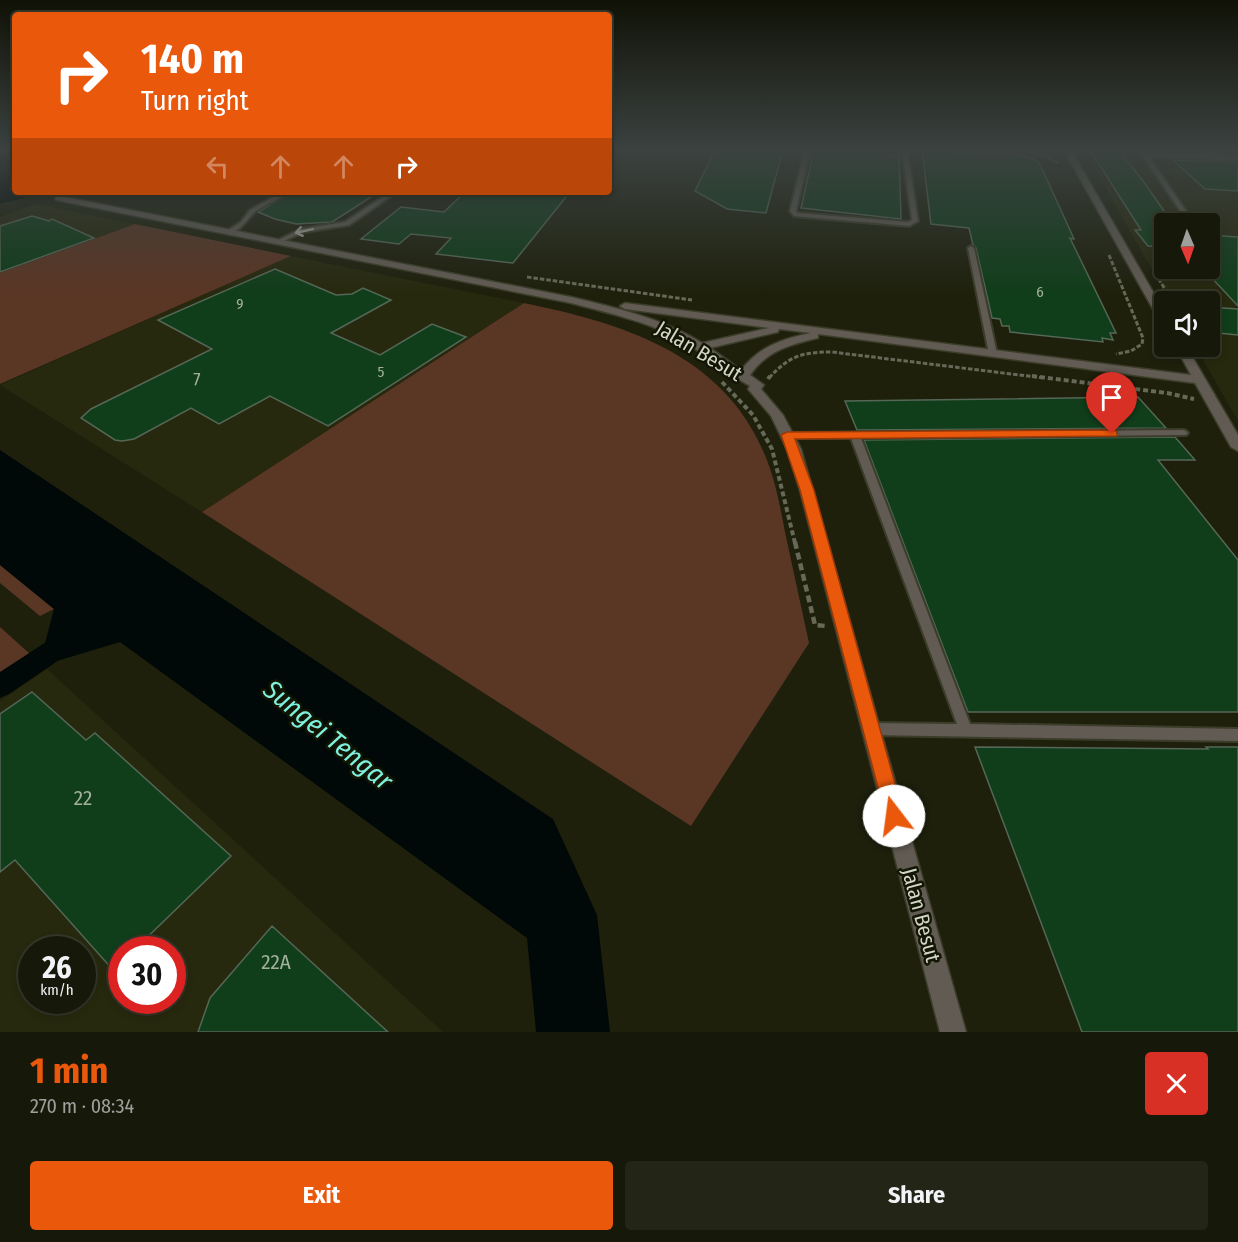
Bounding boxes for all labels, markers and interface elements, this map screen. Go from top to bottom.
text: 140 m [141,34,244,84]
icon: right [42,36,120,114]
text: Turn right [141,85,249,117]
icon: left [201,150,234,183]
icon: ahead [264,150,297,183]
icon: ahead [327,150,360,183]
icon: right [390,150,423,183]
north arrow [1154,213,1220,279]
map controls [1154,213,1220,357]
one-way arrow [295,226,314,238]
house number: 6 [1036,283,1044,301]
button: sound [1154,291,1220,357]
house number: 9 [236,295,244,313]
street label: Jalan Besut [651,315,747,387]
house number: 5 [378,363,385,381]
house number: 7 [193,369,201,391]
pin [1086,372,1137,434]
icon: arrive [1095,381,1128,414]
water label: Sungei Tengar [256,673,400,798]
position arrow [862,784,926,848]
house number: 22 [74,785,92,811]
street label: Jalan Besut [896,865,946,965]
speed limit sign: 30 [108,936,186,1014]
house number: 22A [261,949,291,975]
text: 26 [42,950,72,986]
text: km/h [40,981,74,999]
text: 1 min [30,1049,108,1093]
button: close [1145,1052,1208,1115]
text: 270 m · 08:34 [30,1094,134,1118]
button: Exit [30,1161,613,1230]
button: Share [625,1161,1208,1230]

